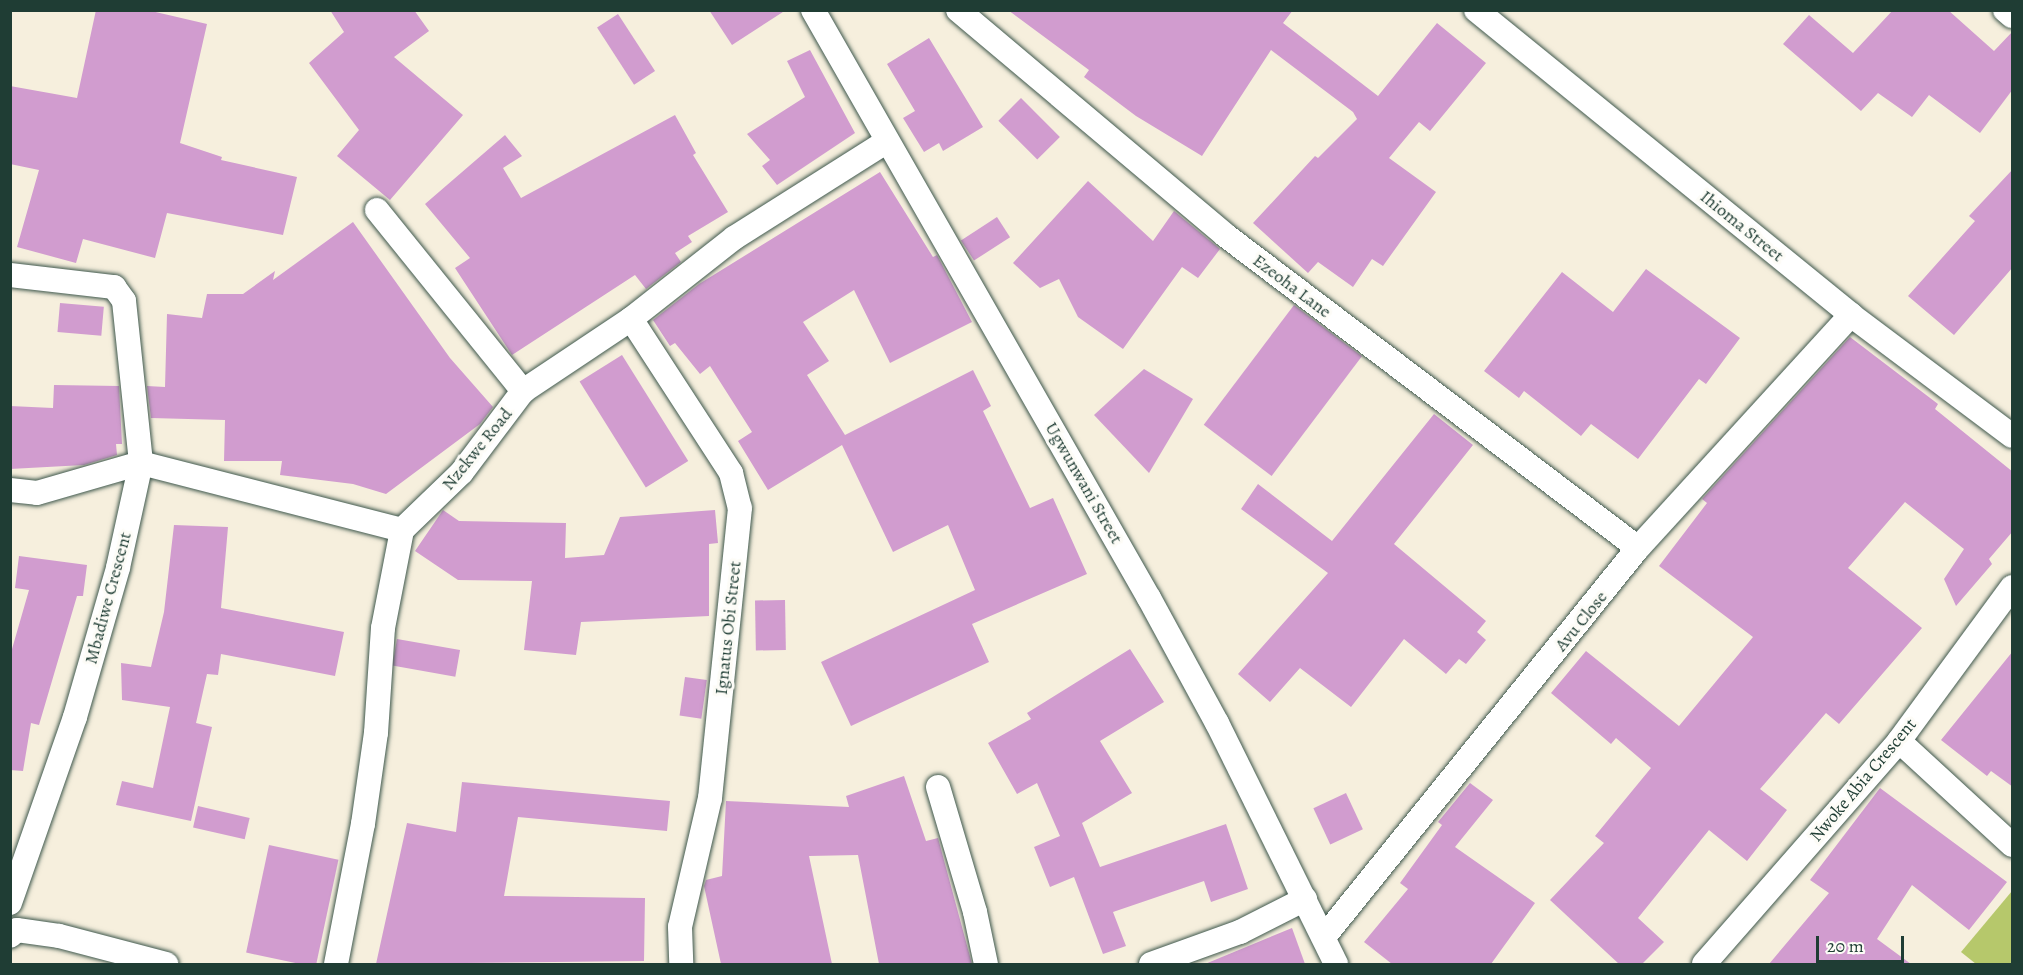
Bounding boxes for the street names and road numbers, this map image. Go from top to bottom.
street label: Ihioma Street [1696,186,1788,266]
street label: Ezeoha Lane [1249,250,1335,322]
street label: Nzekwe Road [437,403,517,495]
street label: Ugwunwani Street [1040,418,1128,548]
street label: Mbadiwe Crescent [80,530,136,666]
street label: Ignatus Obi Street [710,560,746,696]
street label: Avu Close [1550,586,1612,656]
street label: Nwoke Abia Crescent [1805,714,1921,846]

